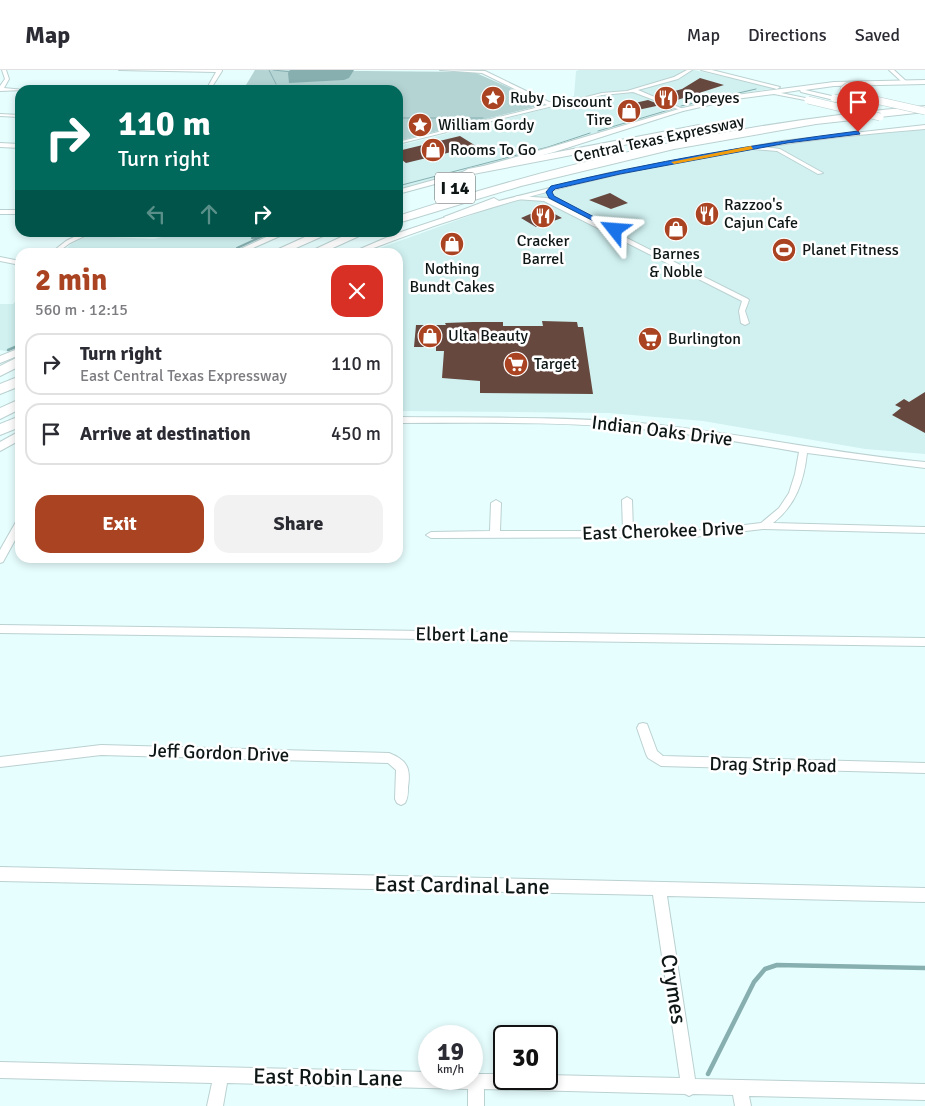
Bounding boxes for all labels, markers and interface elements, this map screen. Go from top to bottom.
text: Map [25,20,70,50]
text: Map [687,24,720,46]
text: Directions [748,24,827,46]
text: Saved [855,24,900,46]
pin [837,81,879,132]
place icon: Ruby [480,85,506,111]
restaurant icon: Popeyes [653,85,679,111]
place label: Ruby [510,88,544,108]
place label: Popeyes [684,88,740,108]
icon: arrive [844,88,872,116]
place label: Discount Tire [551,92,612,130]
shop icon: Discount Tire [616,98,642,124]
text: 110 m [118,102,211,145]
icon: right [35,105,100,170]
street label: Central Texas Expressway [572,111,747,167]
place icon: William Gordy [407,112,433,138]
place label: William Gordy [438,115,535,135]
shop icon: Rooms To Go [420,137,446,163]
place label: Rooms To Go [450,140,536,160]
text: Turn right [118,145,210,172]
road number: I 14 [435,172,475,204]
place label: Razzoo's Cajun Cafe [724,195,798,233]
icon: left [142,200,170,228]
icon: ahead [195,200,223,228]
icon: right [248,200,276,228]
restaurant icon: Razzoo's Cajun Cafe [694,201,720,227]
restaurant icon: Cracker Barrel [530,203,556,229]
position arrow [588,203,640,255]
shop icon: Barnes & Noble [663,216,689,242]
shop icon: Nothing Bundt Cakes [439,231,465,257]
place label: Cracker Barrel [517,231,569,269]
sports icon: Planet Fitness [771,237,797,263]
place label: Planet Fitness [802,240,899,260]
place label: Barnes & Noble [649,244,703,282]
place label: Nothing Bundt Cakes [409,259,495,297]
text: 2 min [35,262,107,299]
button: close [331,265,383,317]
text: 560 m · 12:15 [35,300,128,320]
shop icon: Ulta Beauty [417,323,443,349]
place label: Ulta Beauty [448,326,529,346]
supermarket icon: Burlington [637,326,663,352]
place label: Burlington [668,329,741,349]
text: Turn right [80,342,162,366]
icon: right [37,350,65,378]
supermarket icon: Target [503,351,529,377]
text: 110 m [331,352,381,376]
place label: Target [534,354,577,374]
text: East Central Texas Expressway [80,366,287,386]
street label: Indian Oaks Drive [590,410,734,452]
icon: arrive [37,420,65,448]
text: Arrive at destination [80,422,251,446]
text: 450 m [331,422,381,446]
button: Exit [35,495,204,553]
button: Share [214,495,383,553]
street label: East Cherokee Drive [582,516,744,546]
street label: Elbert Lane [415,622,509,648]
street label: Jeff Gordon Drive [148,739,290,767]
street label: Drag Strip Road [709,752,837,778]
street label: East Cardinal Lane [374,870,550,900]
street label: Crymes [655,952,693,1026]
speed limit sign: 30 [493,1025,558,1090]
text: 19 [437,1036,464,1067]
street label: East Robin Lane [253,1062,403,1092]
text: km/h [437,1062,464,1077]

